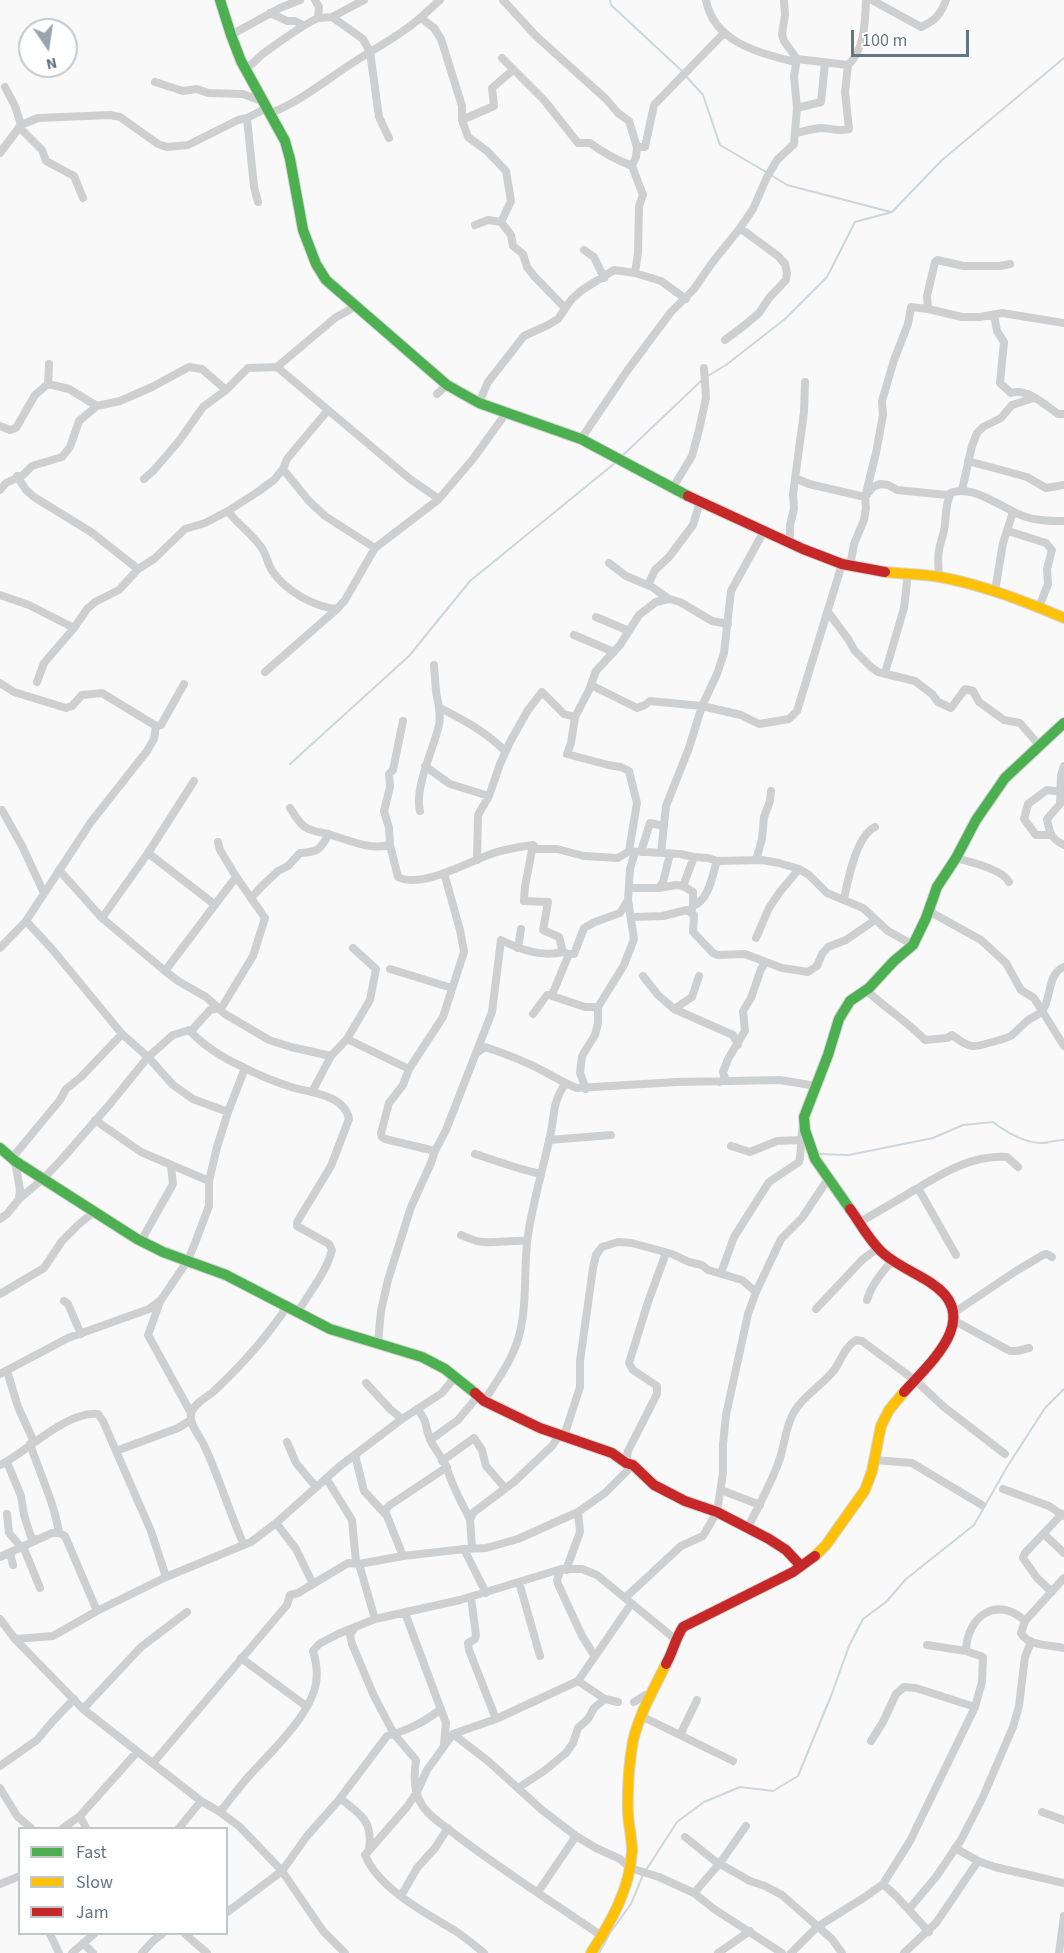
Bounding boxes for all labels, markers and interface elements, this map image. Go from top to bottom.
north arrow [18,18,78,78]
scale bar [854,18,972,56]
text: 100 m [862,28,907,53]
text: N [44,52,59,76]
legend [18,1827,228,1935]
text: Fast [76,1840,107,1865]
text: Slow [76,1870,113,1895]
text: Jam [76,1900,109,1925]

